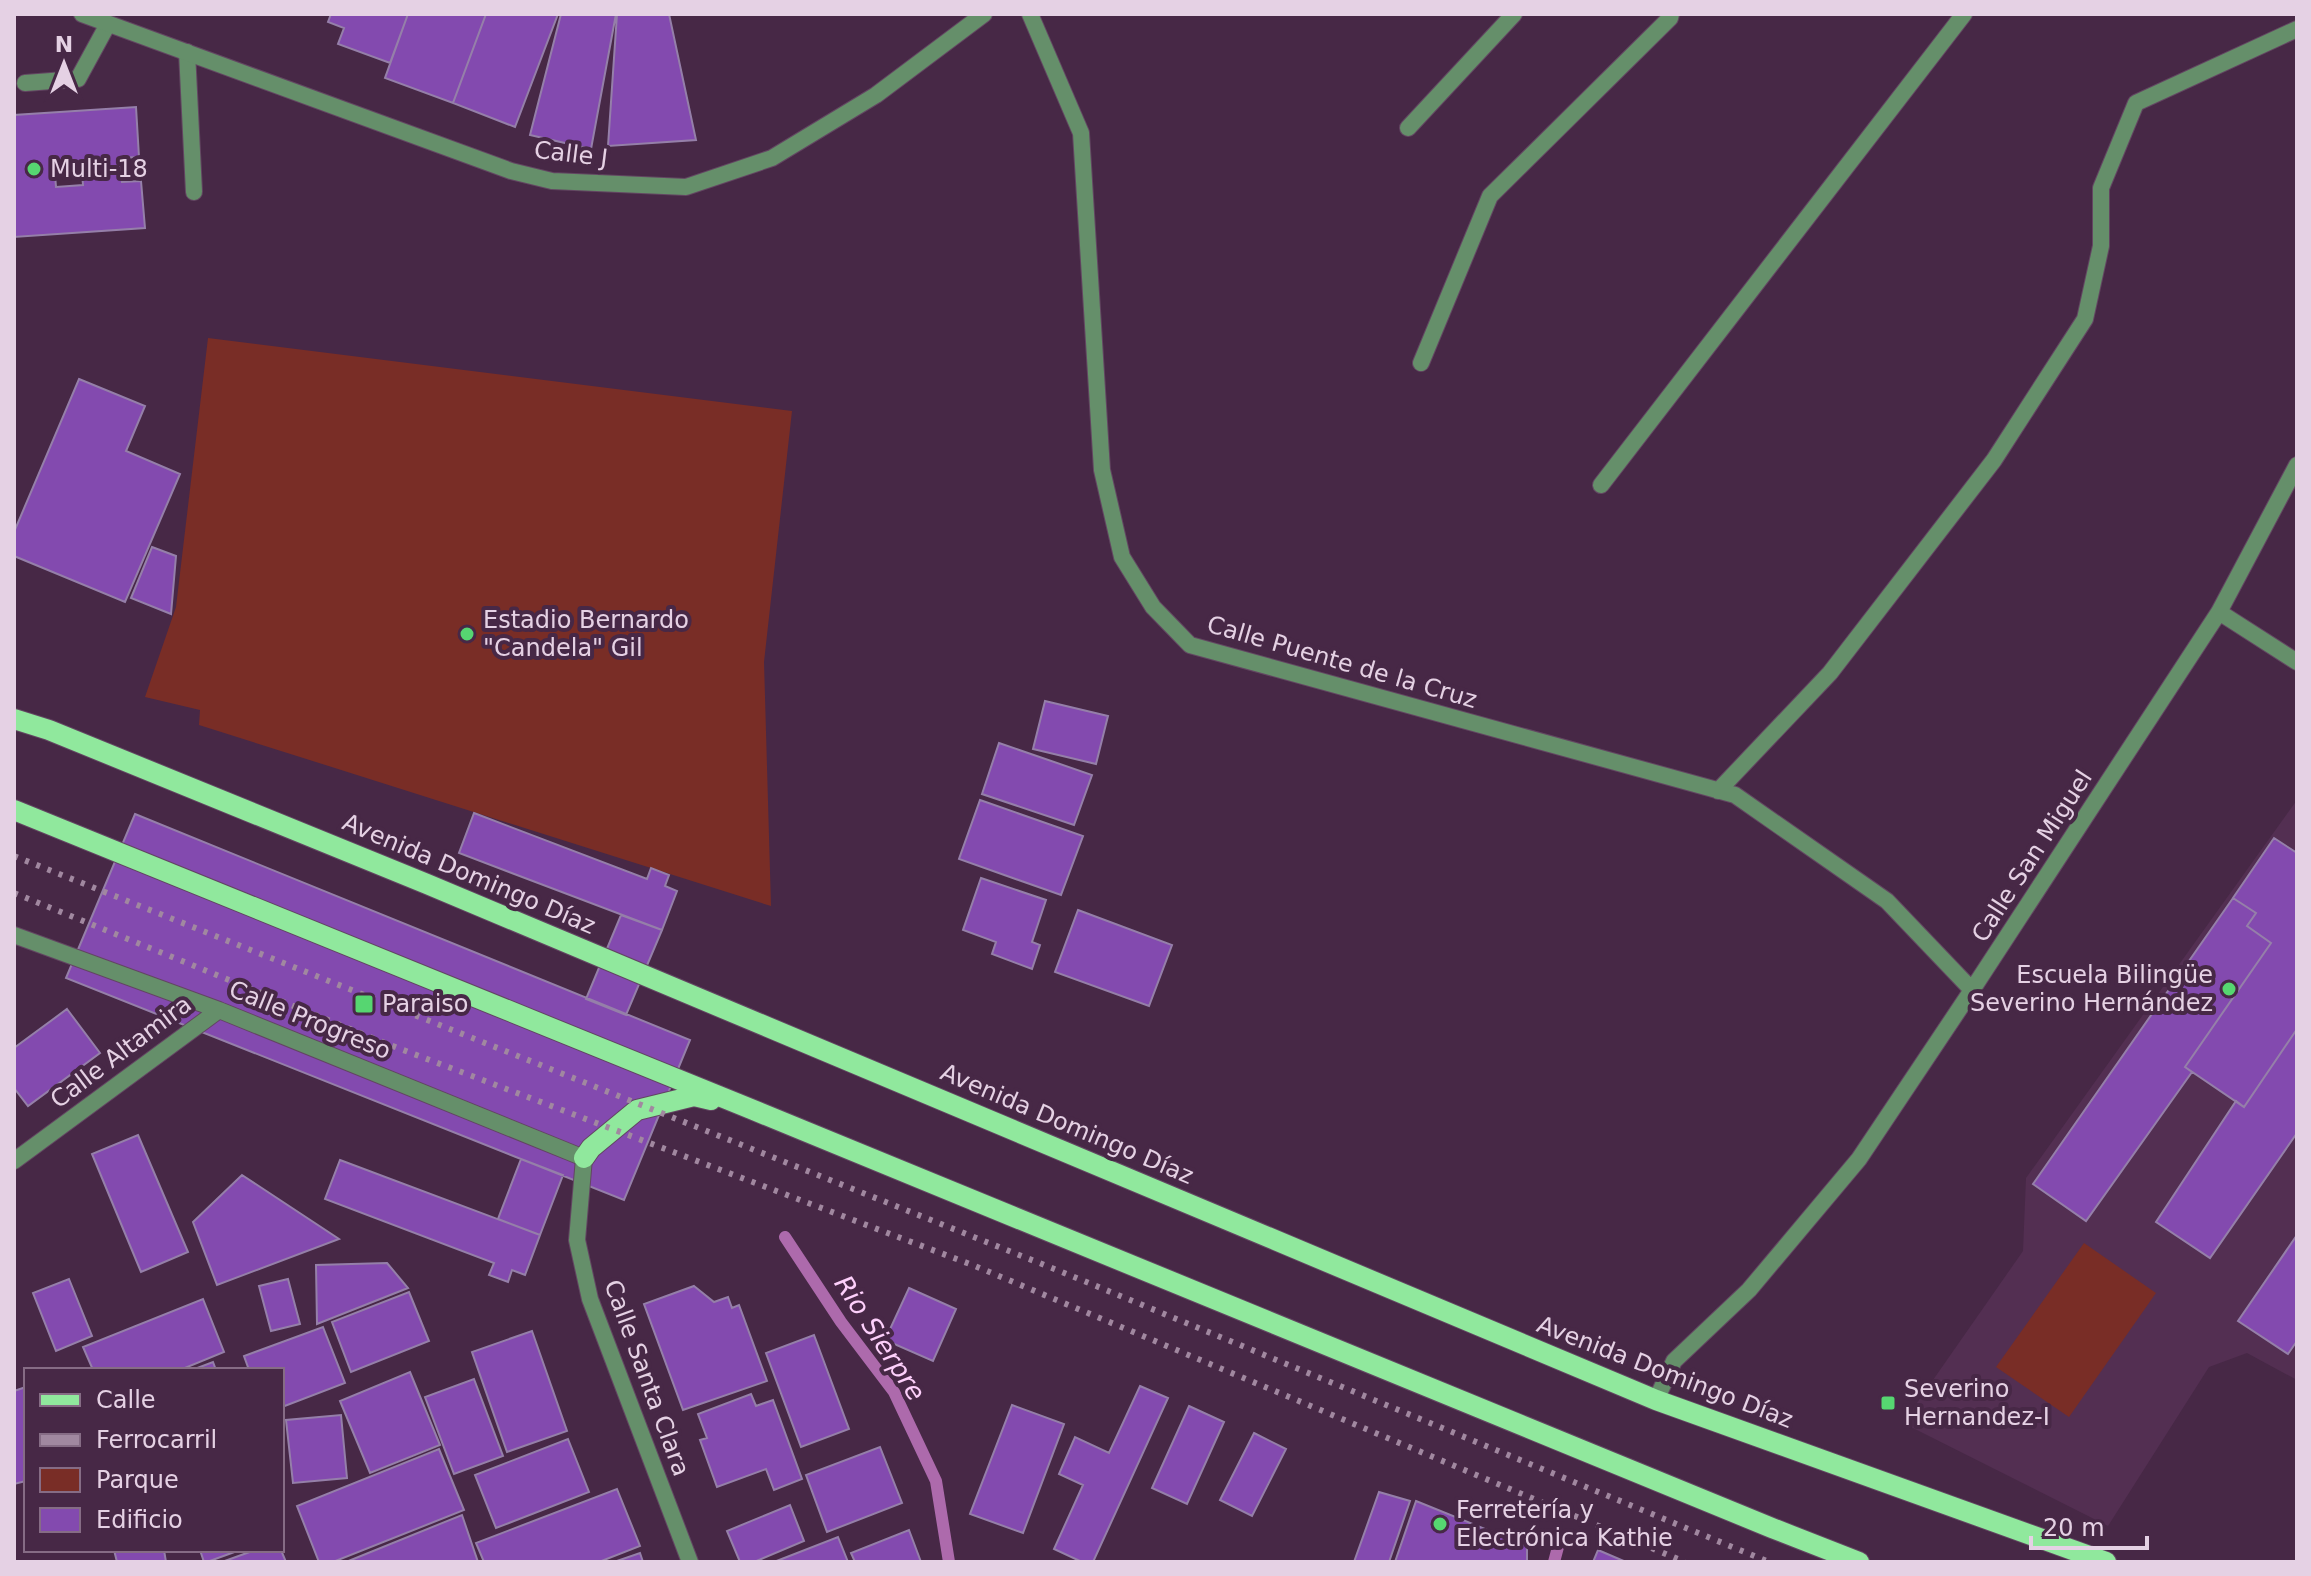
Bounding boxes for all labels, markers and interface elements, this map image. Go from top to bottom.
north arrow [24,24,104,104]
text: N [55,32,73,57]
street label: Calle J [532,136,610,172]
place label: Multi-18 [50,155,148,183]
marker: Multi-18 [25,160,43,178]
place label: Estadio Bernardo "Candela" Gil [483,606,689,662]
street label: Calle Puente de la Cruz [1204,610,1480,714]
marker: Estadio Bernardo "Candela" Gil [458,625,476,643]
street label: Calle San Miguel [1966,765,2098,947]
street label: Avenida Domingo Díaz [338,808,600,940]
place label: Escuela Bilingüe Severino Hernández [1970,961,2213,1017]
street label: Calle Progreso [225,975,395,1065]
marker: Escuela Bilingüe Severino Hernández [2220,980,2238,998]
street label: Calle Altamira [45,990,197,1114]
place label: Paraiso [382,990,469,1018]
marker: Paraiso [353,993,375,1015]
street label: Avenida Domingo Díaz [936,1058,1198,1190]
water label: Rio Sierpre [828,1270,932,1406]
street label: Calle Santa Clara [598,1276,696,1480]
street label: Avenida Domingo Díaz [1533,1310,1797,1434]
legend [24,1368,284,1552]
place label: Severino Hernandez-I [1904,1375,2050,1431]
text: Calle [96,1386,156,1414]
marker: Severino Hernandez-I [1879,1394,1897,1412]
text: Ferrocarril [96,1426,217,1454]
text: Parque [96,1466,179,1494]
place label: Ferretería y Electrónica Kathie [1456,1496,1673,1552]
scale bar [2031,1500,2147,1550]
text: Edificio [96,1506,183,1534]
text: 20 m [2043,1514,2105,1542]
marker: Ferretería y Electrónica Kathie [1431,1515,1449,1533]

